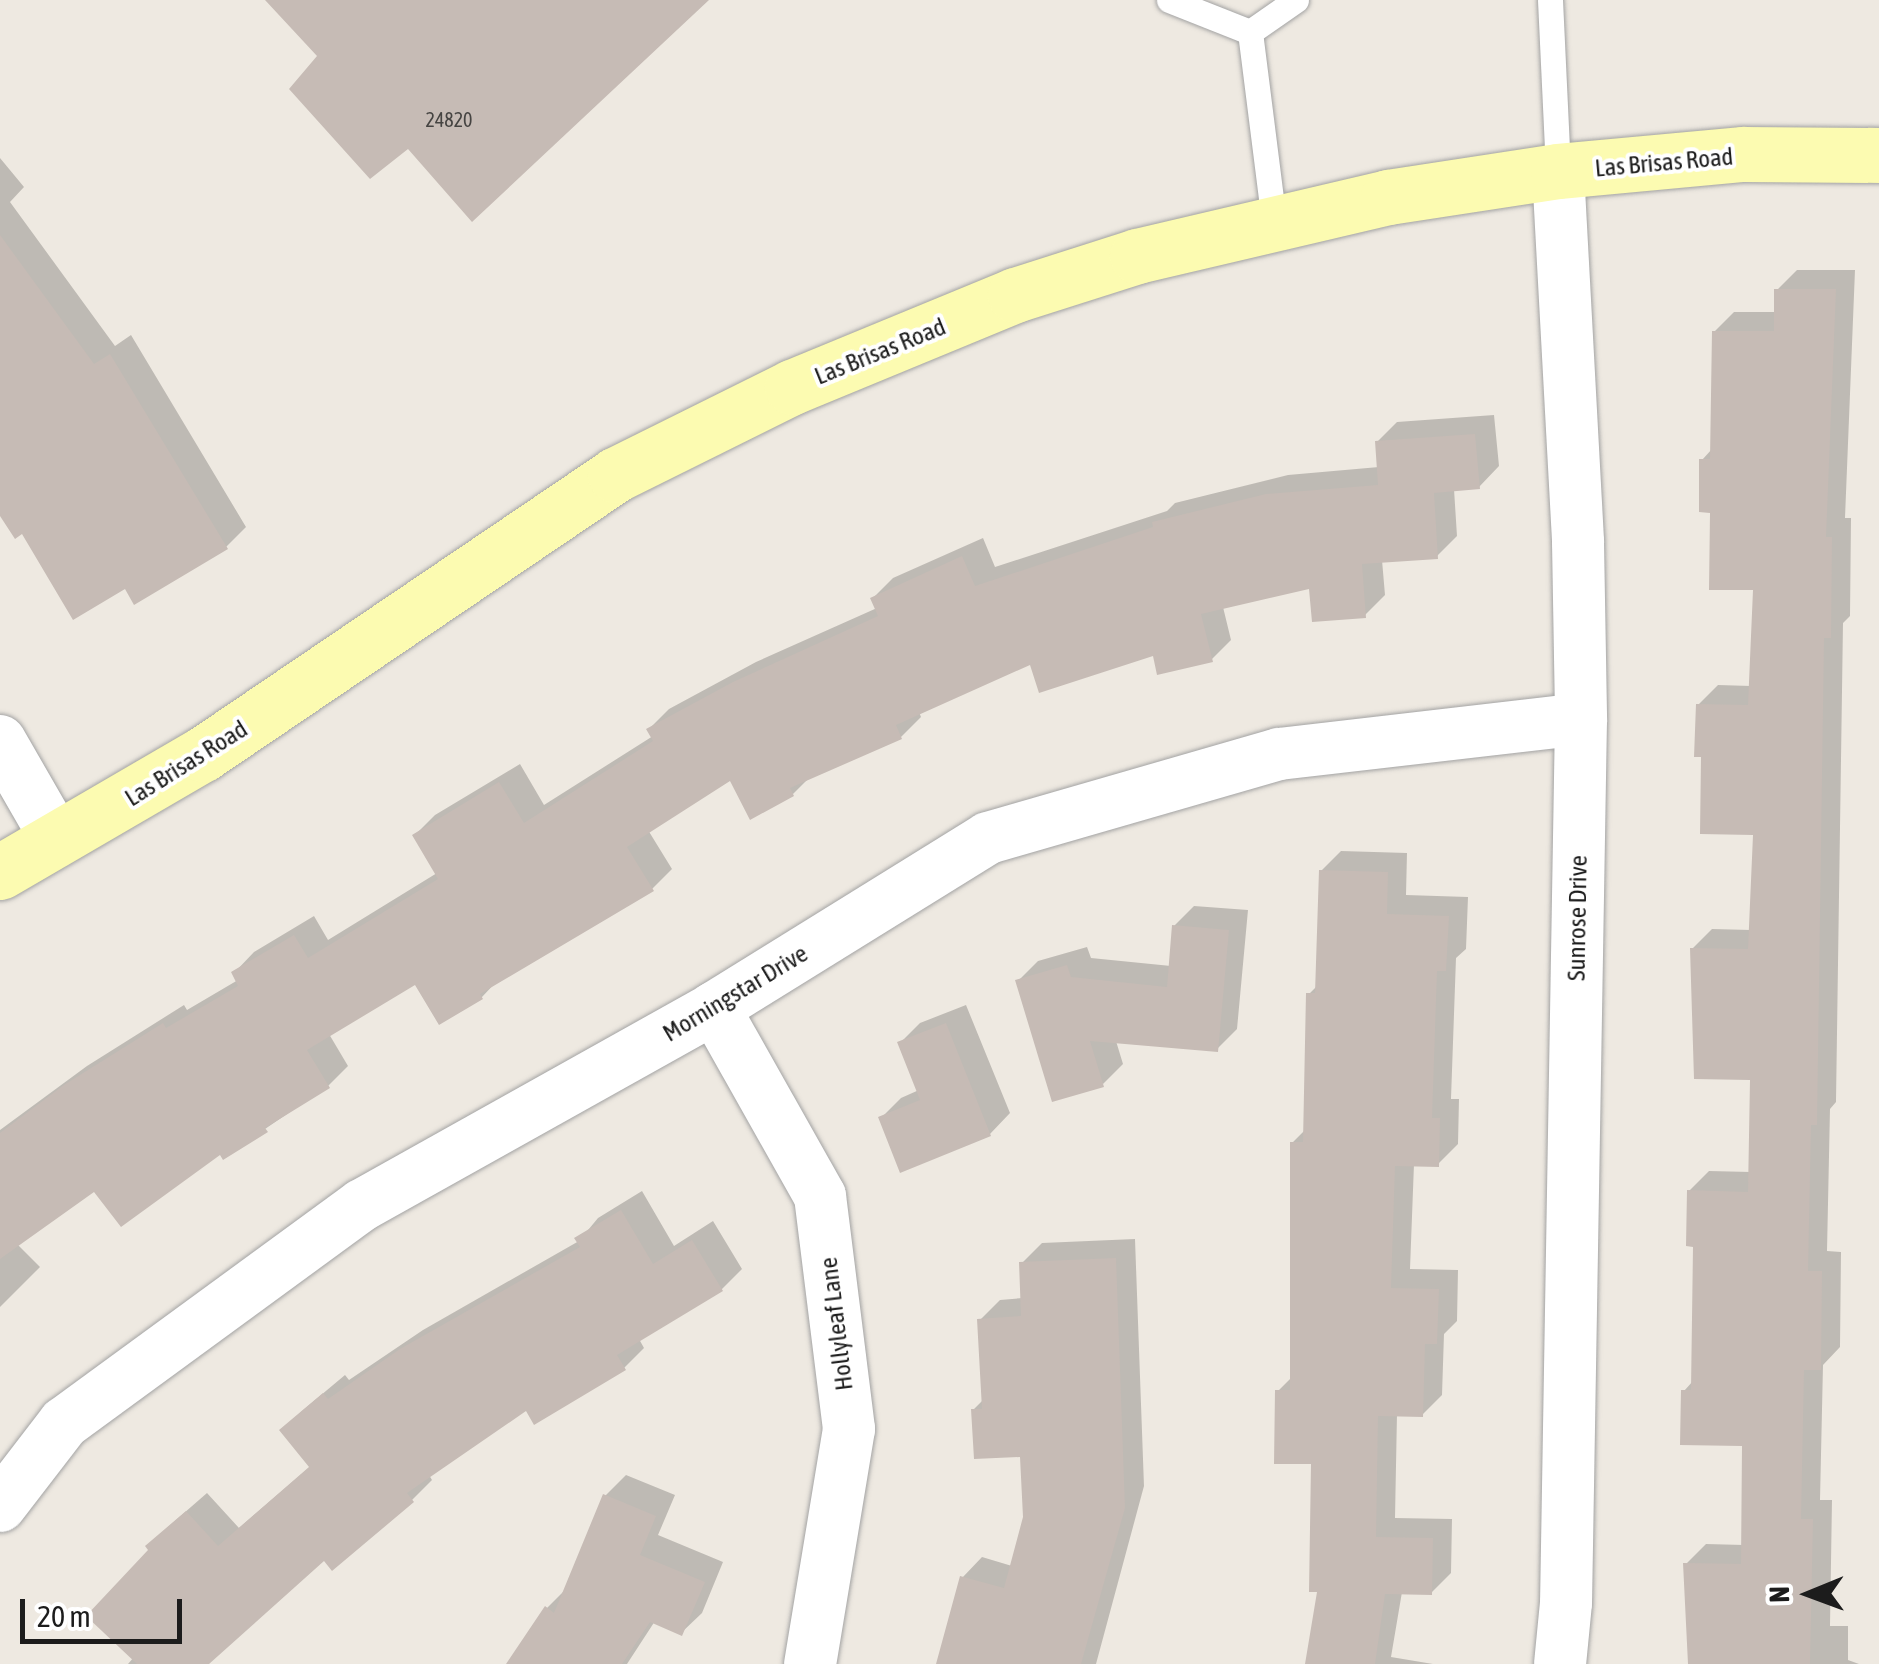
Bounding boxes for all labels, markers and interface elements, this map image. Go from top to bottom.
house number: 24820 [426,107,472,131]
street label: Las Brisas Road [1593,141,1735,183]
street label: Las Brisas Road [810,311,950,391]
street label: Las Brisas Road [119,713,253,813]
street label: Sunrose Drive [1561,855,1593,981]
street label: Morningstar Drive [657,938,813,1048]
street label: Hollyleaf Lane [813,1256,859,1392]
north arrow [1759,1544,1859,1644]
scale bar [25,1579,188,1641]
text: N [1763,1586,1795,1603]
text: 20 m [37,1599,91,1633]

